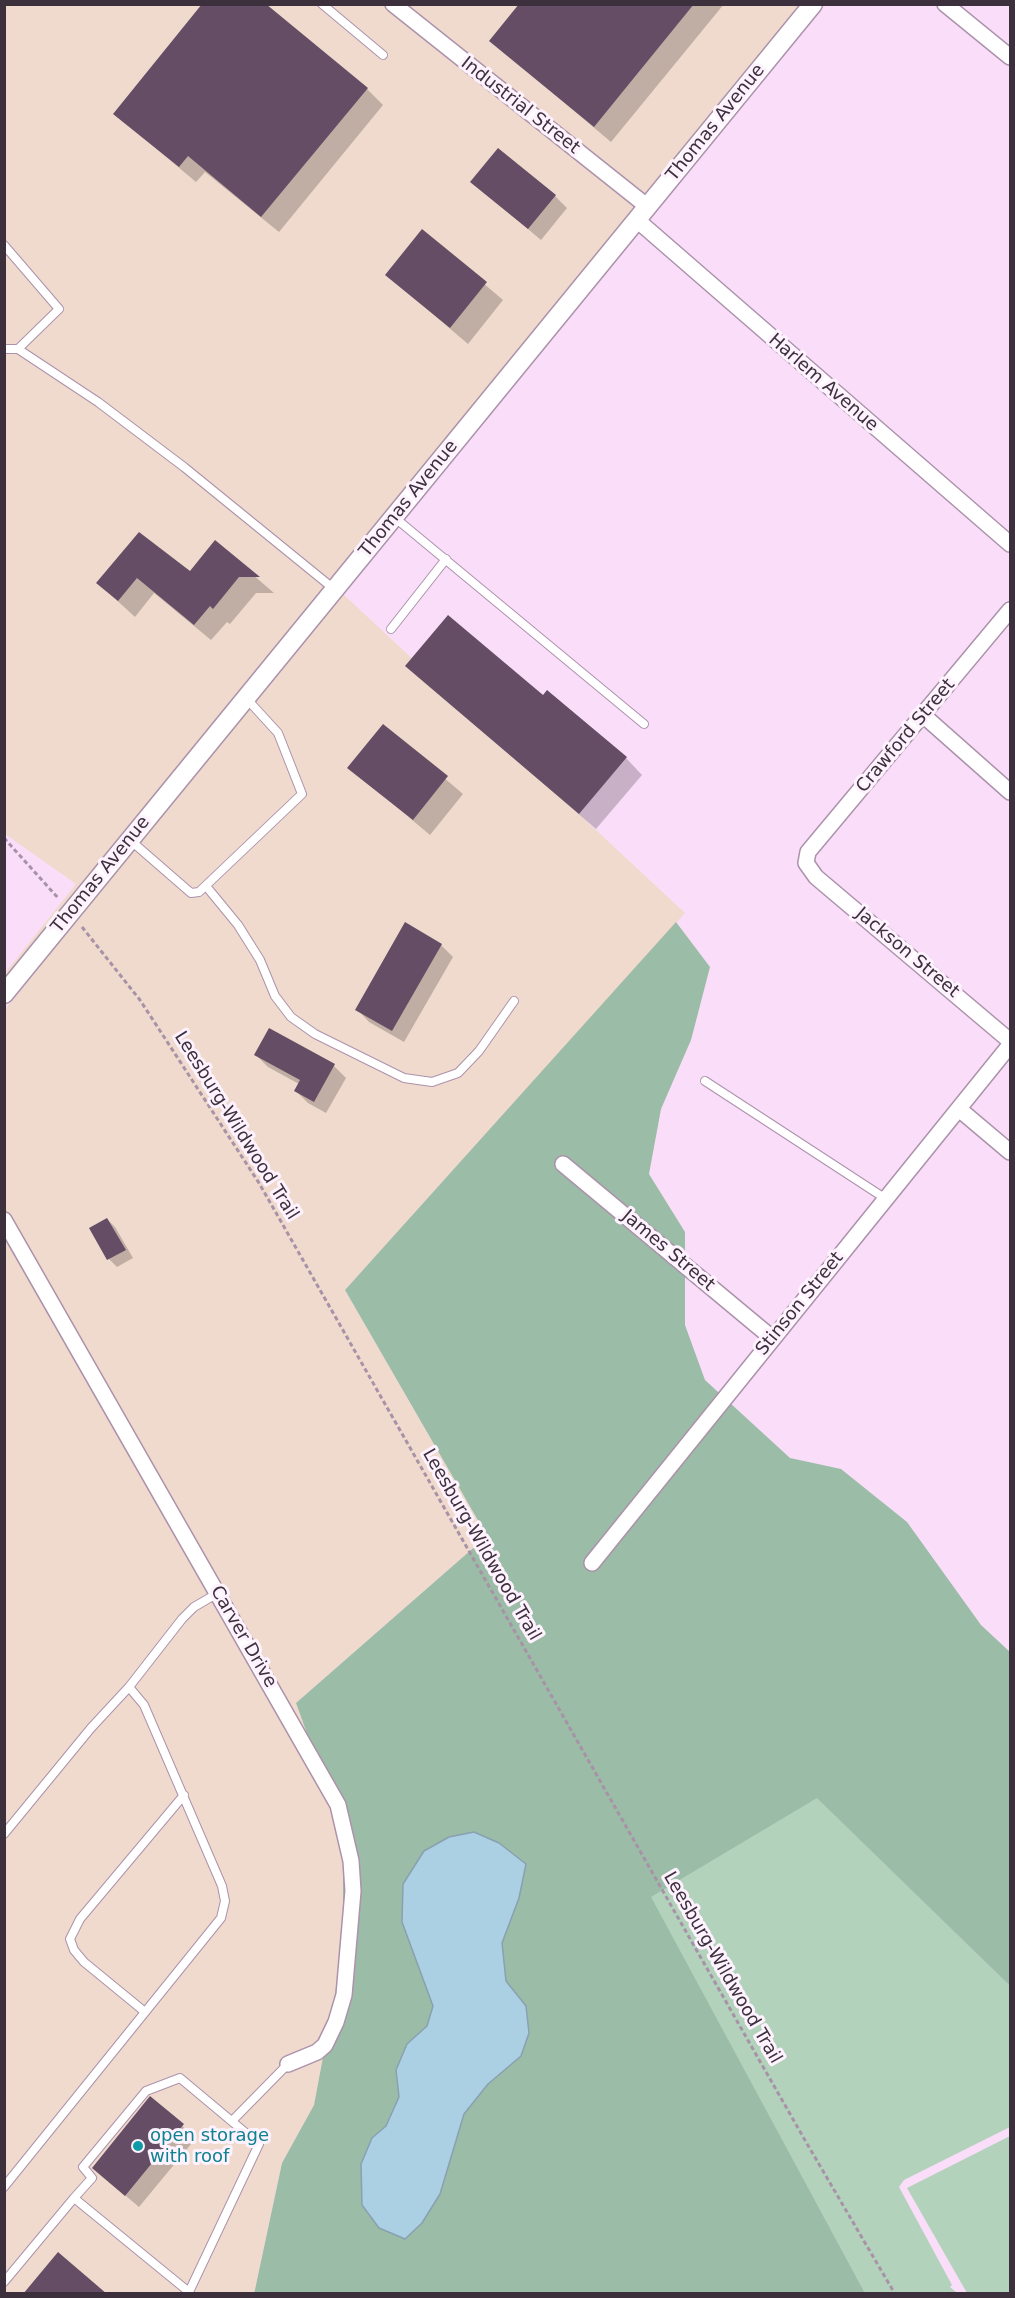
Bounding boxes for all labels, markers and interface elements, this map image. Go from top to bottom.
street label: Industrial Street [456,53,584,159]
street label: Thomas Avenue [662,60,770,186]
street label: Harlem Avenue [764,330,882,436]
street label: Thomas Avenue [355,436,463,562]
street label: Crawford Street [852,675,960,797]
street label: Thomas Avenue [47,812,155,938]
street label: Jackson Street [851,903,963,1003]
street label: Leesburg-Wildwood Trail [169,1028,303,1224]
street label: James Street [617,1206,719,1296]
street label: Stinson Street [752,1248,848,1360]
street label: Leesburg-Wildwood Trail [417,1445,545,1645]
street label: Carver Drive [205,1582,281,1692]
street label: Leesburg-Wildwood Trail [658,1868,786,2068]
place label: open storage with roof [150,2125,269,2168]
marker: open storage with roof [131,2139,145,2153]

